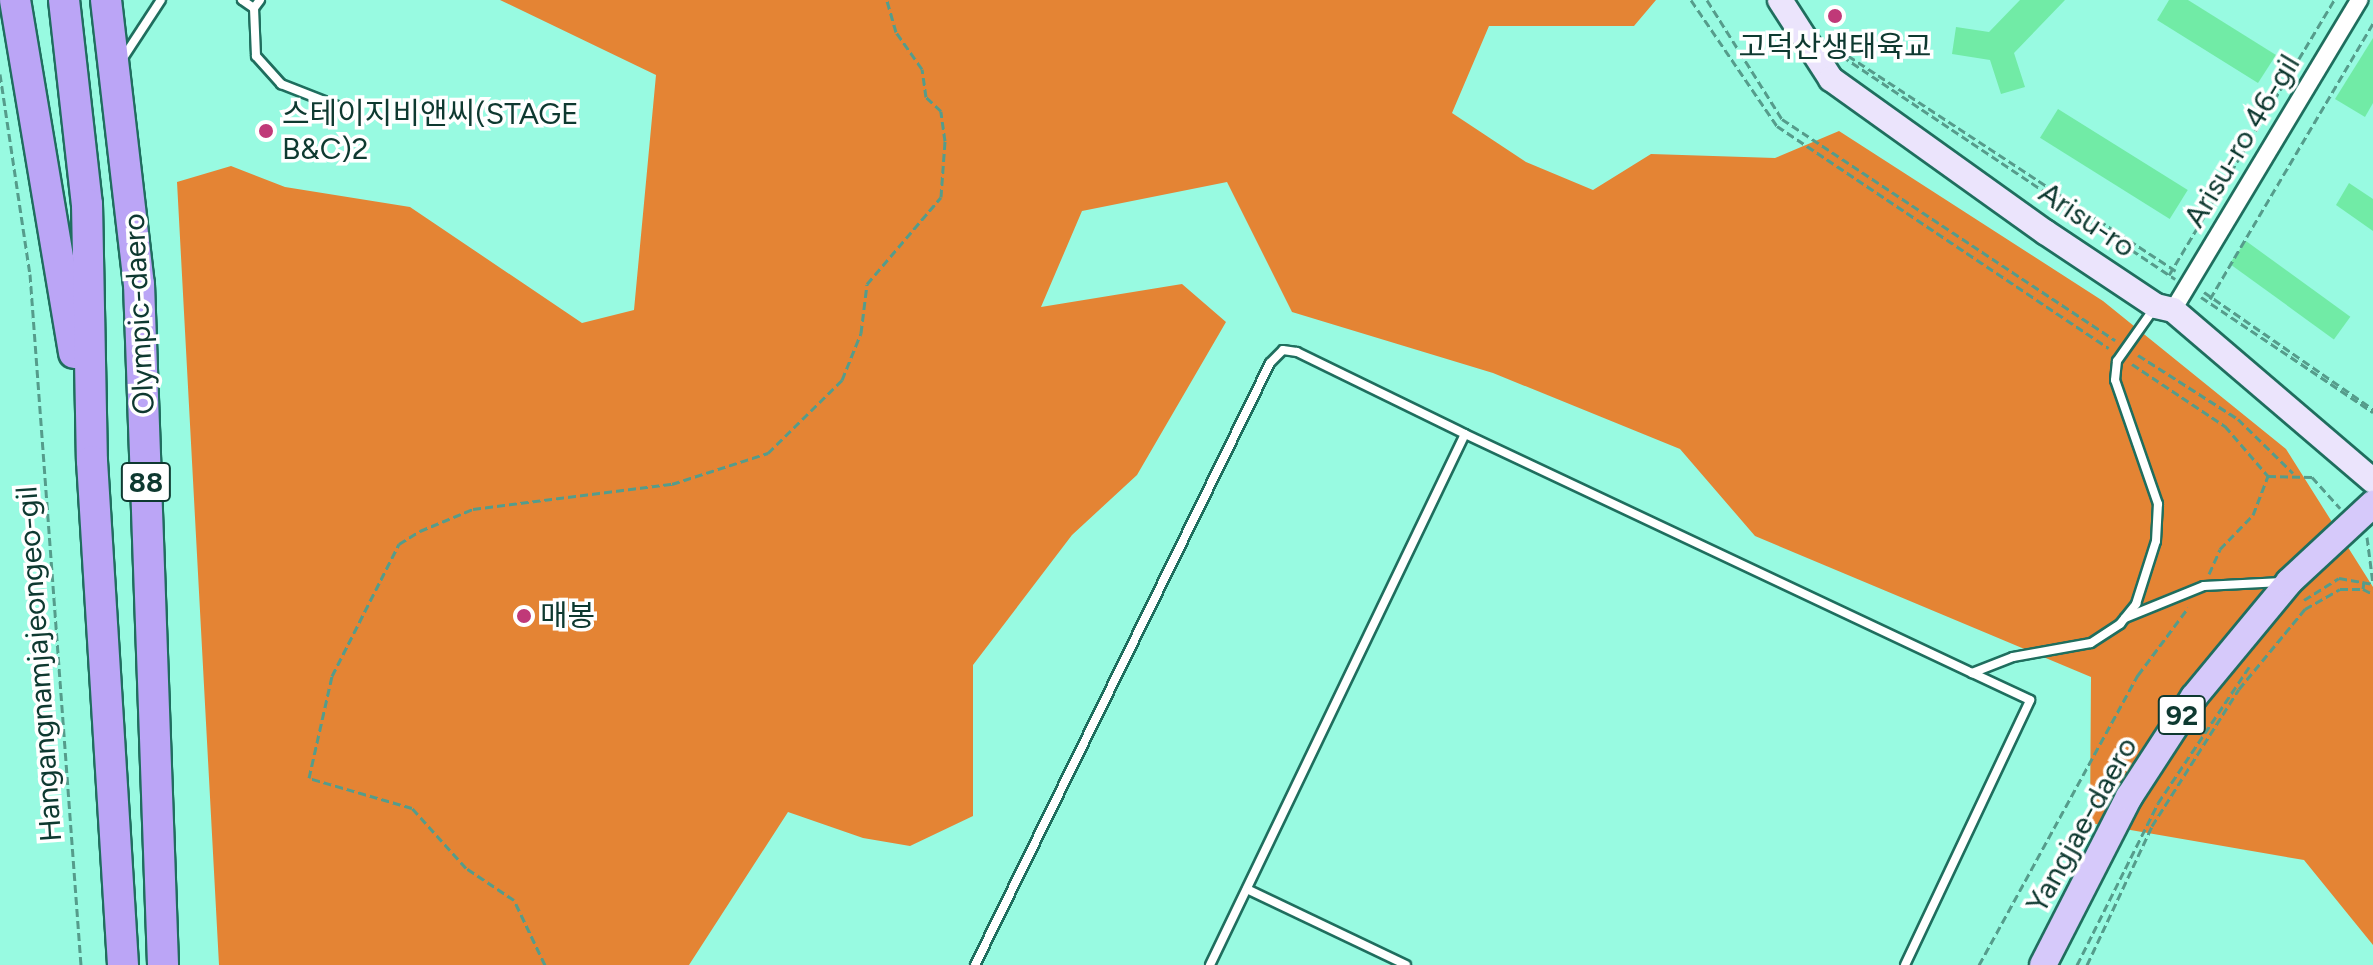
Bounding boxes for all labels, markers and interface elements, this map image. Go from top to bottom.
marker: 고덕산생태육교 [1826,7,1844,25]
place label: 고덕산생태육교 [1738,29,1932,65]
street label: Arisu-ro 46-gil [2176,48,2308,234]
place label: 스테이지비앤씨(STAGE B&C)2 [282,96,579,166]
marker: 스테이지비앤씨(STAGE B&C)2 [257,122,275,140]
street label: Arisu-ro [2032,175,2142,265]
street label: Olympic-daero [116,212,162,416]
road number: 88 [120,458,172,506]
street label: Hangangnamjajeongeo-gil [9,485,69,843]
place label: 매봉 [540,598,595,634]
marker: 매봉 [515,607,533,625]
road number: 92 [2156,691,2208,739]
street label: Yangjae-daero [2019,731,2145,919]

